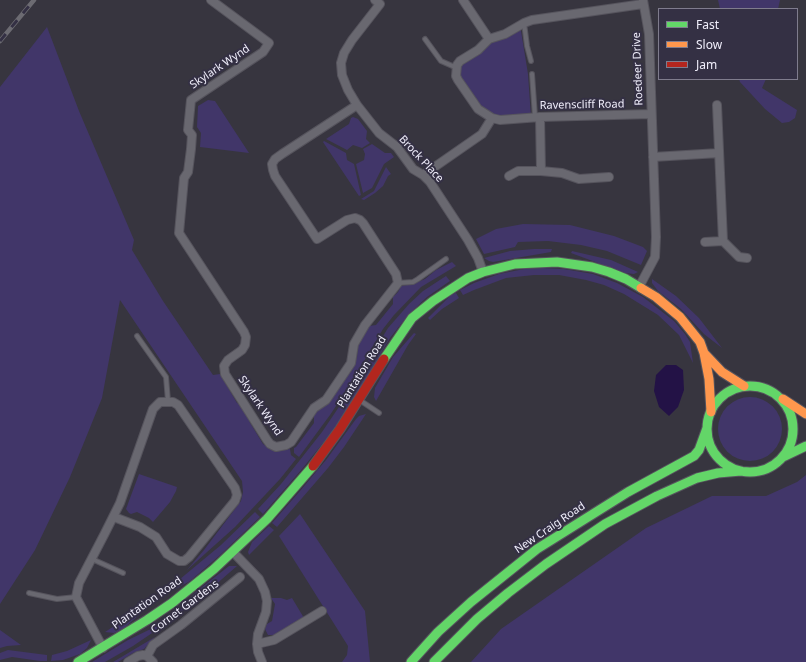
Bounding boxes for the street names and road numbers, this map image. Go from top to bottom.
street label: Roedeer Drive [630,32,646,106]
street label: Skylark Wynd [188,42,252,92]
street label: Ravenscliff Road [540,98,624,112]
street label: Brock Place [396,133,446,185]
street label: Plantation Road [335,334,389,410]
street label: Skylark Wynd [235,374,285,438]
street label: New Craig Road [512,500,588,556]
street label: Plantation Road [110,574,184,632]
street label: Cornet Gardens [148,577,222,637]

